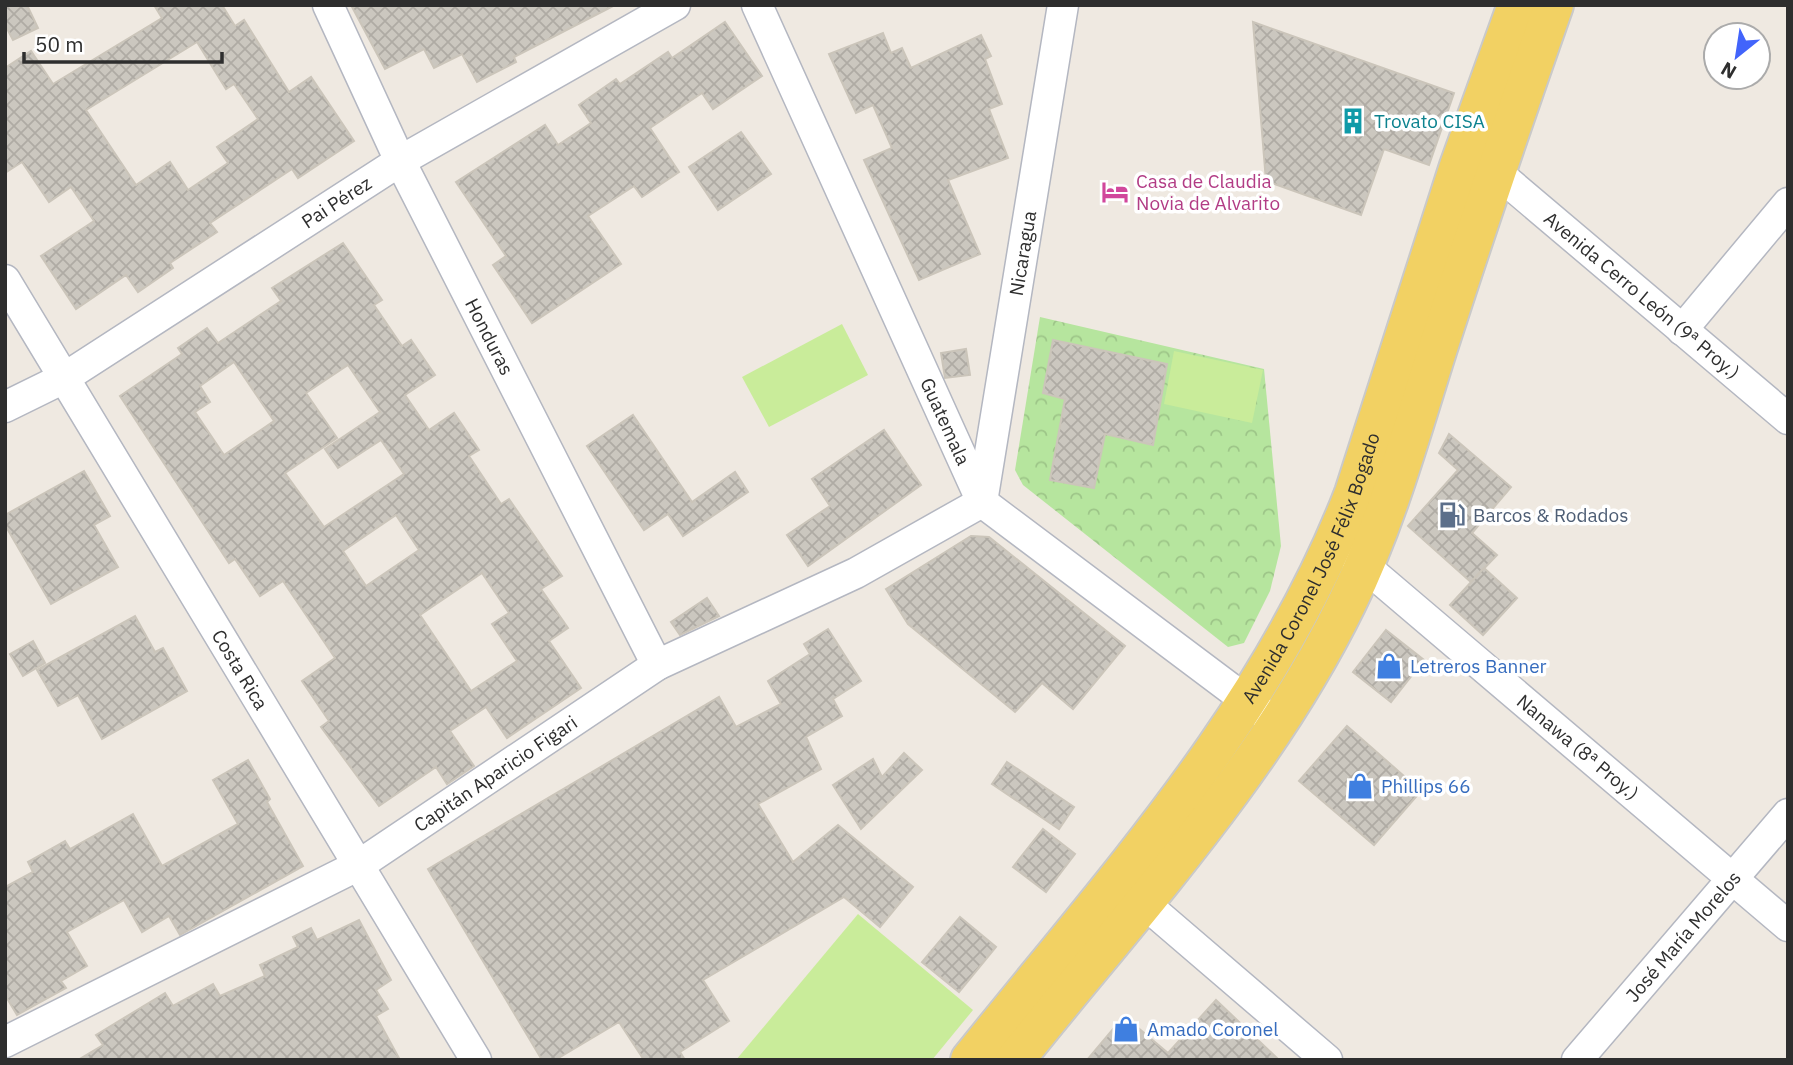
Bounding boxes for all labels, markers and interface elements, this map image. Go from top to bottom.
scale bar [24,21,222,65]
north arrow [1702,21,1772,91]
text: 50 m [35,30,84,58]
text: N [1717,57,1740,85]
building icon: Trovato CISA [1338,106,1368,136]
place label: Trovato CISA [1374,109,1485,133]
place label: Casa de Claudia Novia de Alvarito [1136,169,1280,215]
street label: Pai Pérez [297,171,376,233]
hotel icon: Casa de Claudia Novia de Alvarito [1100,177,1130,207]
street label: Avenida Cerro León (9ª Proy.) [1539,206,1745,384]
street label: Nicaragua [1004,209,1041,298]
street label: Honduras [460,294,519,379]
street label: Guatemala [915,374,976,469]
street label: Avenida Coronel José Félix Bogado [1236,429,1385,708]
fuel station icon: Barcos & Rodados [1437,500,1467,530]
place label: Barcos & Rodados [1473,503,1629,527]
street label: Costa Rica [207,625,274,714]
shop icon: Letreros Banner [1374,651,1404,681]
place label: Letreros Banner [1410,654,1547,678]
street label: Nanawa (8ª Proy.) [1512,689,1644,805]
street label: Capitán Aparicio Figari [409,710,582,837]
shop icon: Phillips 66 [1345,771,1375,801]
place label: Phillips 66 [1381,774,1471,798]
street label: José María Morelos [1620,866,1746,1007]
shop icon: Amado Coronel [1111,1014,1141,1044]
place label: Amado Coronel [1147,1017,1278,1041]

